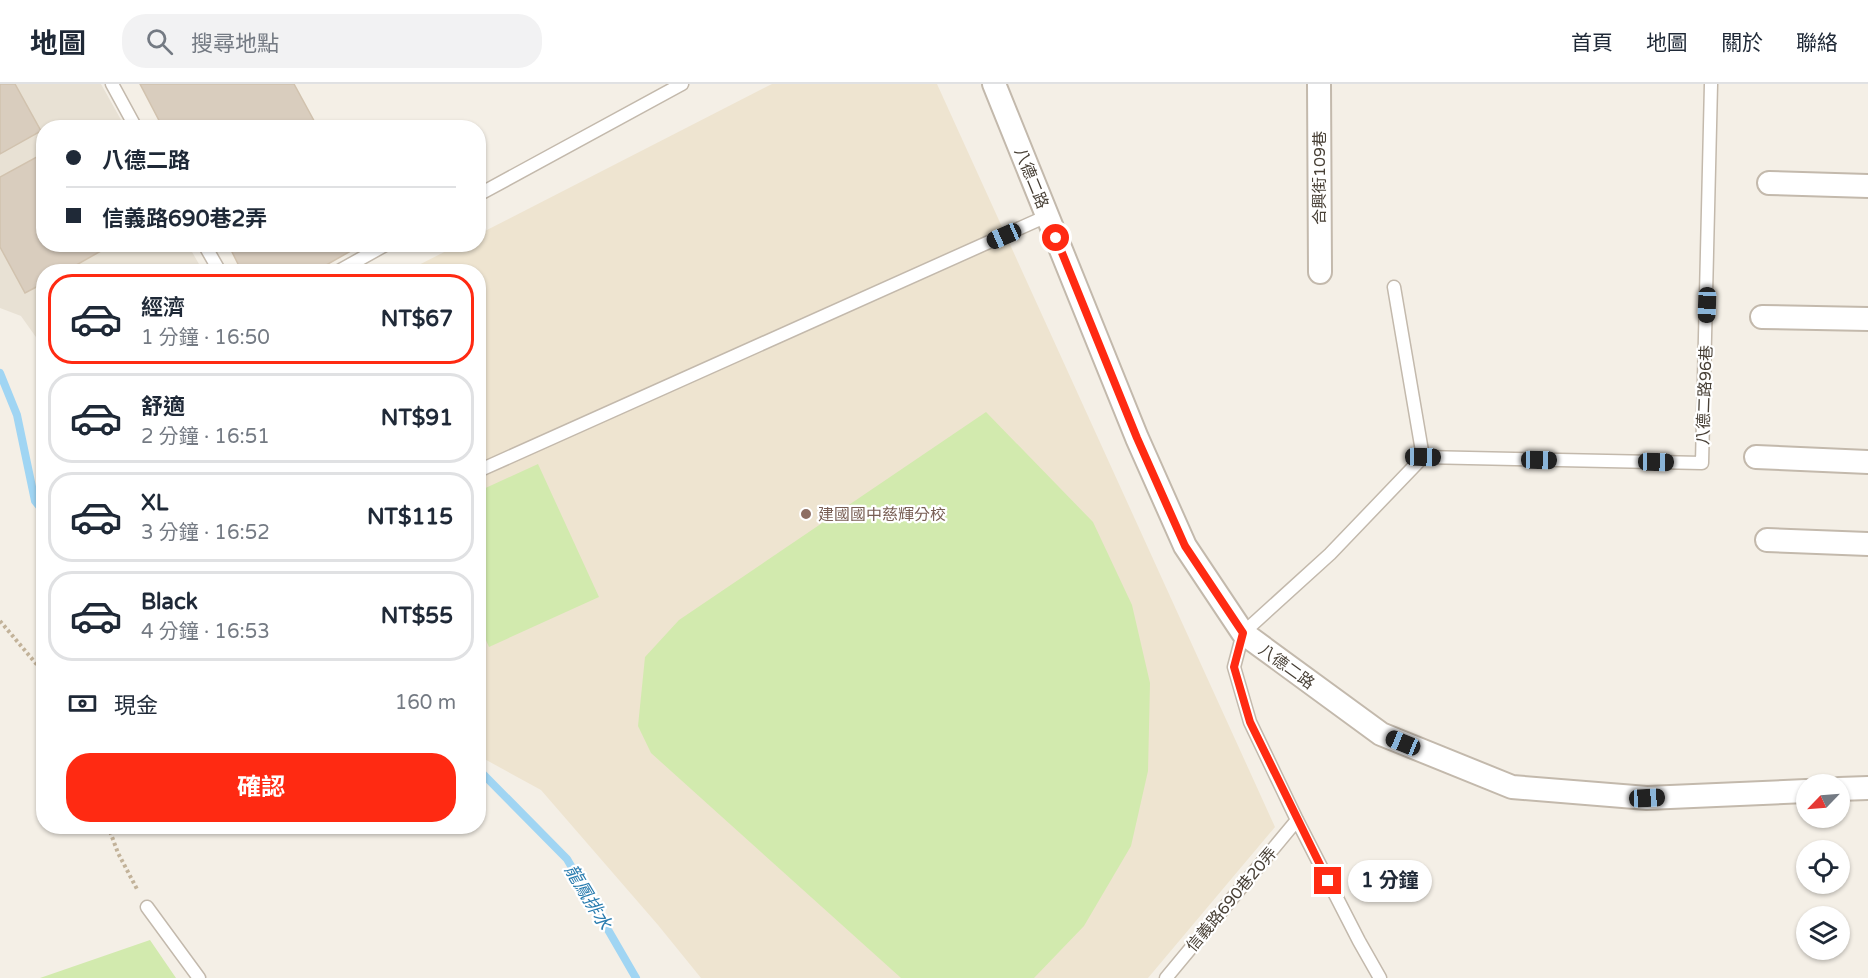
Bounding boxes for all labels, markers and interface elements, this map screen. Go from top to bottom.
search box [122,14,542,68]
icon: search [143,25,176,58]
text: 地圖 [30,27,86,61]
text: 搜尋地點 [191,31,279,57]
text: 首頁 [1571,31,1613,56]
text: 地圖 [1646,31,1688,56]
text: 關於 [1721,31,1763,56]
text: 聯絡 [1796,31,1838,56]
street label: 合興街109巷 [1310,131,1330,225]
street label: 八德二路 [1010,145,1052,212]
text: 八德二路 [102,148,190,174]
text: 信義路690巷2弄 [102,206,267,232]
car [984,220,1024,252]
route start [1042,224,1069,251]
car [1697,287,1717,323]
icon: car [69,292,123,346]
text: 經濟 [141,295,185,321]
text: NT$67 [381,306,453,332]
text: 1 分鐘 · 16:50 [141,326,270,350]
street label: 八德二路96巷 [1693,345,1717,445]
icon: car [69,391,123,445]
text: 舒適 [141,394,185,420]
text: NT$91 [381,405,453,431]
text: 2 分鐘 · 16:51 [141,425,270,449]
car [1405,448,1441,466]
car [1521,451,1557,469]
car [1638,453,1674,471]
icon: car [69,490,123,544]
text: XL [141,490,168,516]
text: NT$115 [367,504,453,530]
place label: 建國國中慈輝分校 [818,505,946,525]
marker: 建國國中慈輝分校 [799,507,813,521]
text: 3 分鐘 · 16:52 [141,521,270,545]
icon: car [69,589,123,643]
text: Black [141,589,198,615]
text: NT$55 [381,603,453,629]
text: 4 分鐘 · 16:53 [141,620,270,644]
street label: 八德二路 [1255,640,1318,694]
icon: cash [66,687,99,720]
text: 160 m [395,691,456,715]
text: 現金 [114,693,158,719]
car [1383,728,1423,758]
button: 確認 [66,753,456,822]
north arrow [1796,774,1850,828]
map controls [1796,774,1850,960]
car [1629,788,1665,808]
button: locate [1796,840,1850,894]
street label: 信義路690巷20弄 [1182,843,1281,956]
water label: 龍鳳排水 [560,860,616,934]
callout: 1 分鐘 [1349,860,1433,902]
route end [1314,867,1341,894]
text: 1 分鐘 [1361,869,1419,893]
button: layers [1796,906,1850,960]

